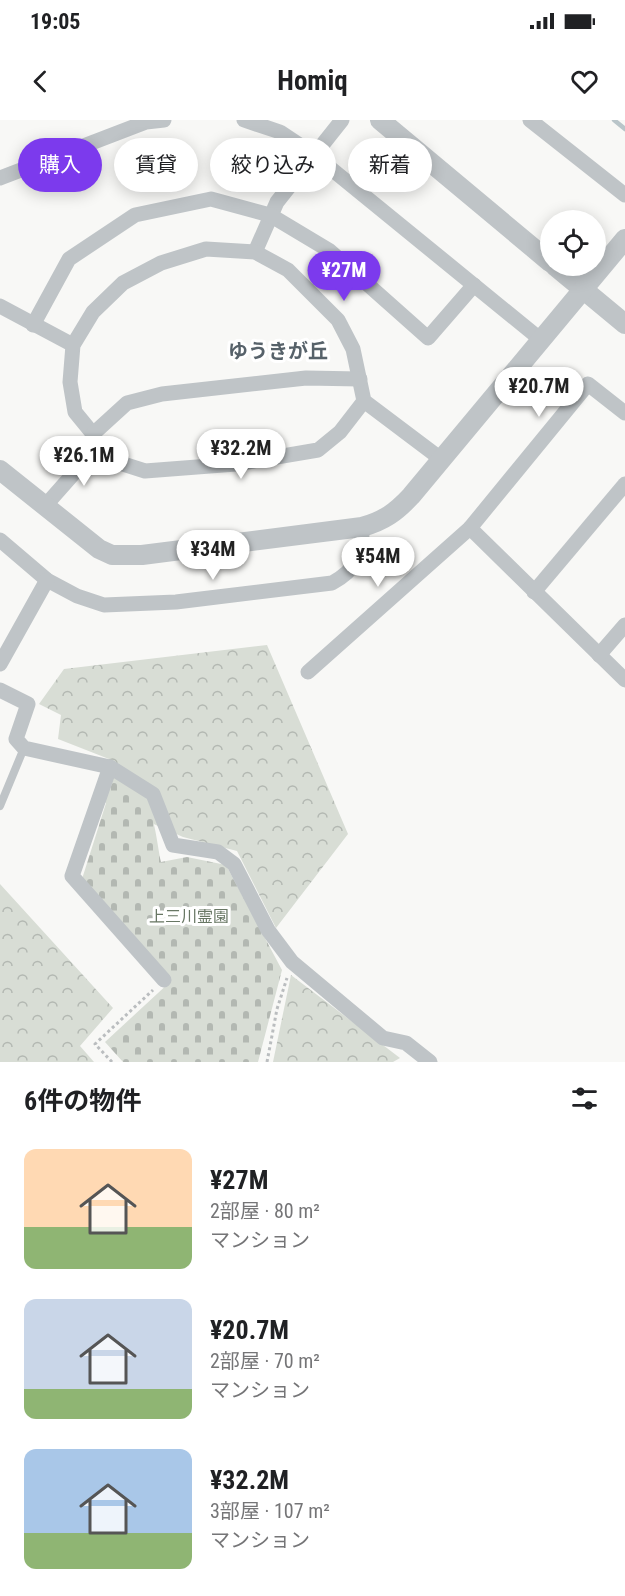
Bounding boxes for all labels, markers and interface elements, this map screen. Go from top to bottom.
text: 19:05 [30,9,81,34]
icon: back [24,65,57,98]
text: Homiq [277,65,348,97]
icon: heart [568,65,601,98]
chip: 購入 [18,138,102,192]
chip: 賃貸 [114,138,198,192]
chip: 絞り込み [210,138,336,192]
chip: 新着 [348,138,432,192]
map controls [540,210,606,276]
button: locate [540,210,606,276]
pin: ¥27M [308,251,380,302]
text: ¥27M [322,258,366,282]
district label: ゆうきが丘 [228,339,328,363]
pin: ¥20.7M [490,367,588,418]
text: ¥20.7M [509,374,569,398]
pin: ¥32.2M [192,429,290,480]
pin: ¥26.1M [35,436,133,487]
text: ¥32.2M [211,436,271,460]
text: ¥26.1M [54,443,114,467]
pin: ¥34M [177,530,249,581]
text: ¥34M [191,537,235,561]
pin: ¥54M [342,537,414,588]
text: ¥54M [356,544,400,568]
park label: 上三川霊園 [149,907,229,926]
icon: filters [568,1082,601,1115]
text: 6件の物件 [24,1086,141,1116]
text: ¥27M [210,1165,268,1195]
icon: home [72,1173,144,1245]
text: 2部屋 · 80 m² [210,1199,320,1223]
text: マンション [210,1228,310,1252]
text: ¥20.7M [210,1315,289,1345]
icon: home [72,1323,144,1395]
text: 2部屋 · 70 m² [210,1349,320,1373]
text: マンション [210,1378,310,1402]
text: ¥32.2M [210,1465,289,1495]
icon: home [72,1473,144,1545]
text: 3部屋 · 107 m² [210,1499,330,1523]
text: マンション [210,1528,310,1552]

